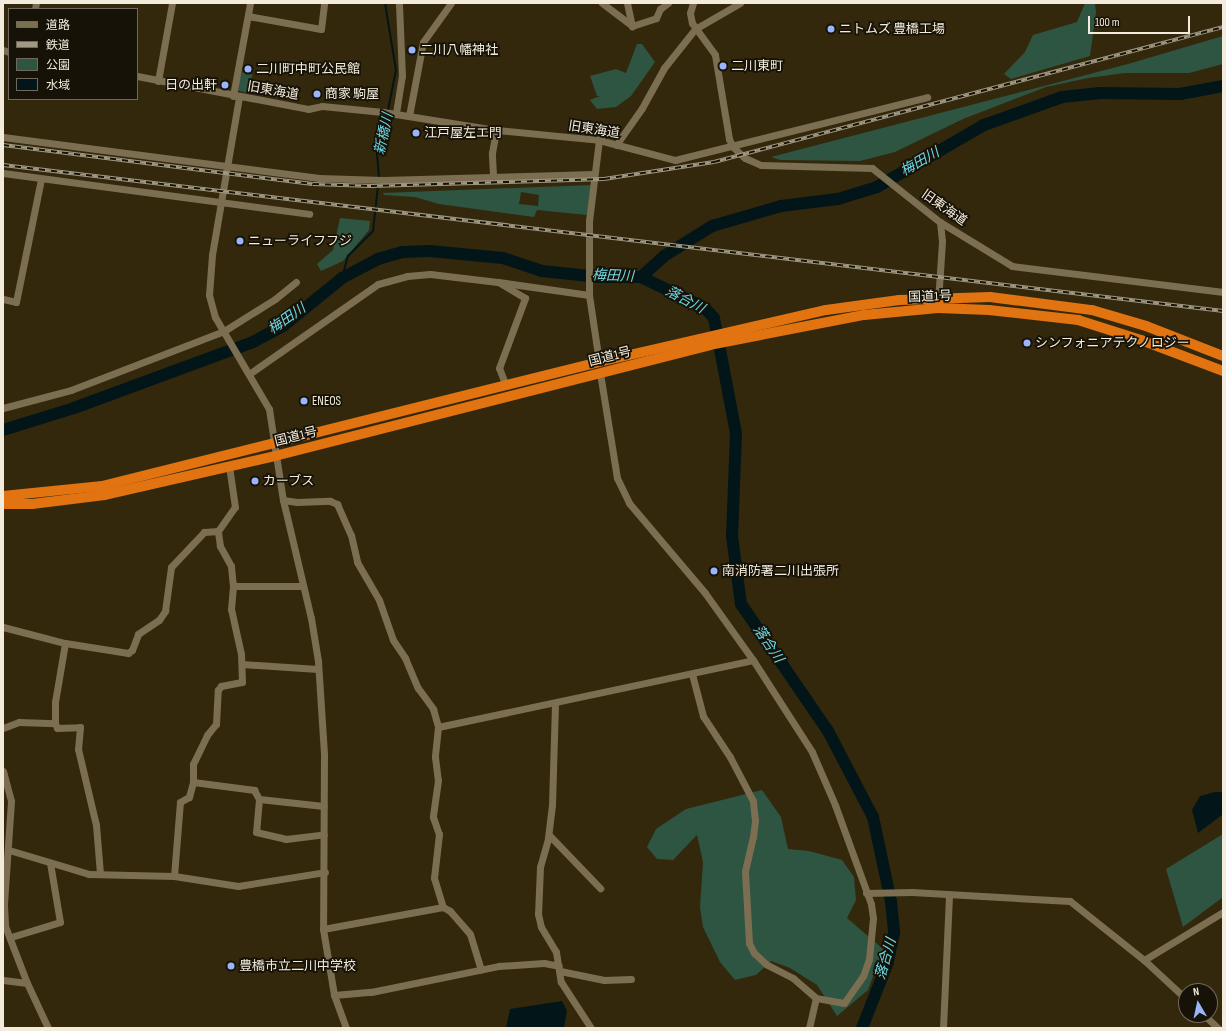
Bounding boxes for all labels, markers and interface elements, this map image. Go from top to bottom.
legend [8,8,138,100]
scale bar [1090,8,1192,34]
text: 100 m [1095,15,1120,30]
text: 道路 [46,18,70,33]
place label: ニトムズ 豊橋工場 [839,21,945,37]
marker: ニトムズ 豊橋工場 [826,24,836,34]
text: 鉄道 [46,38,70,53]
place label: 二川八幡神社 [420,42,498,58]
marker: 二川八幡神社 [407,45,417,55]
text: 公園 [46,58,70,73]
place label: 二川東町 [731,58,783,74]
place label: 二川町中町公民館 [256,61,360,77]
marker: 二川東町 [718,61,728,71]
marker: 二川町中町公民館 [243,64,253,74]
place label: 日の出軒 [165,77,217,93]
text: 水域 [46,78,70,93]
street label: 旧東海道 [246,79,300,103]
marker: 日の出軒 [220,80,230,90]
place label: 商家 駒屋 [325,86,379,102]
marker: 商家 駒屋 [312,89,322,99]
water label: 新橋川 [371,112,397,156]
street label: 旧東海道 [567,118,621,142]
place label: 江戸屋左エ門 [424,125,502,141]
marker: 江戸屋左エ門 [411,128,421,138]
water label: 梅田川 [898,144,942,180]
street label: 旧東海道 [918,187,970,229]
place label: ニューライフフジ [248,233,352,249]
marker: ニューライフフジ [235,236,245,246]
water label: 梅田川 [592,267,634,285]
water label: 落合川 [663,283,707,317]
street label: 国道1号 [908,288,952,306]
water label: 梅田川 [265,300,309,338]
place label: シンフォニアテクノロジー [1035,335,1191,351]
marker: シンフォニアテクノロジー [1022,338,1032,348]
street label: 国道1号 [587,344,633,370]
place label: ENEOS [312,393,341,409]
marker: ENEOS [299,396,309,406]
street label: 国道1号 [273,424,319,450]
place label: カーブス [263,473,315,489]
marker: カーブス [250,476,260,486]
place label: 南消防署二川出張所 [722,563,839,579]
marker: 南消防署二川出張所 [709,566,719,576]
water label: 落合川 [749,622,787,666]
water label: 落合川 [872,936,900,982]
place label: 豊橋市立二川中学校 [239,958,356,974]
marker: 豊橋市立二川中学校 [226,961,236,971]
north arrow [1178,983,1218,1023]
text: N [1192,985,1200,999]

